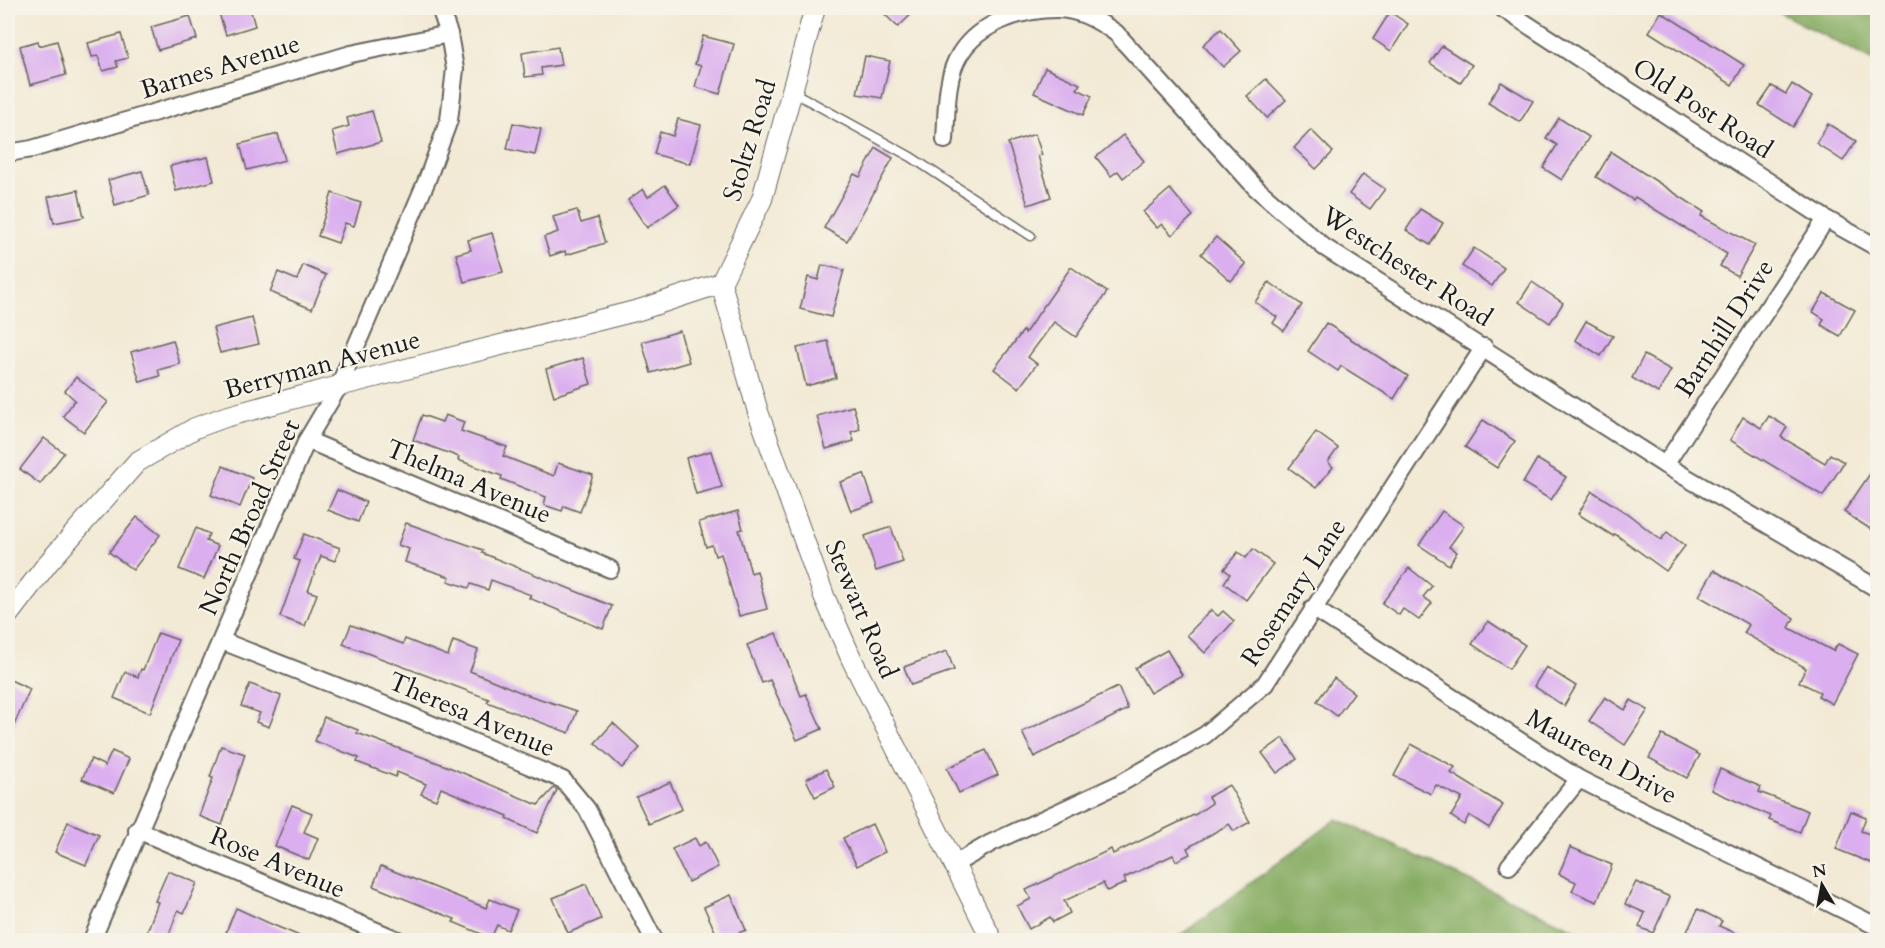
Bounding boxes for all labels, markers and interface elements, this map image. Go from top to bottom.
street label: Barnes Avenue [136,26,304,107]
street label: Old Post Road [1626,50,1780,167]
street label: Stoltz Road [714,75,785,205]
street label: Westchester Road [1313,197,1499,335]
street label: Barnhill Drive [1667,253,1782,404]
street label: Berryman Avenue [220,322,424,407]
street label: North Broad Street [191,414,308,621]
street label: Thelma Avenue [381,431,557,532]
street label: Rosemary Lane [1233,512,1354,673]
street label: Stewart Road [817,535,906,684]
street label: Theresa Avenue [383,664,560,765]
street label: Maureen Drive [1520,700,1684,812]
street label: Rose Avenue [205,818,351,907]
north arrow [1792,855,1852,915]
text: N [1811,859,1828,883]

